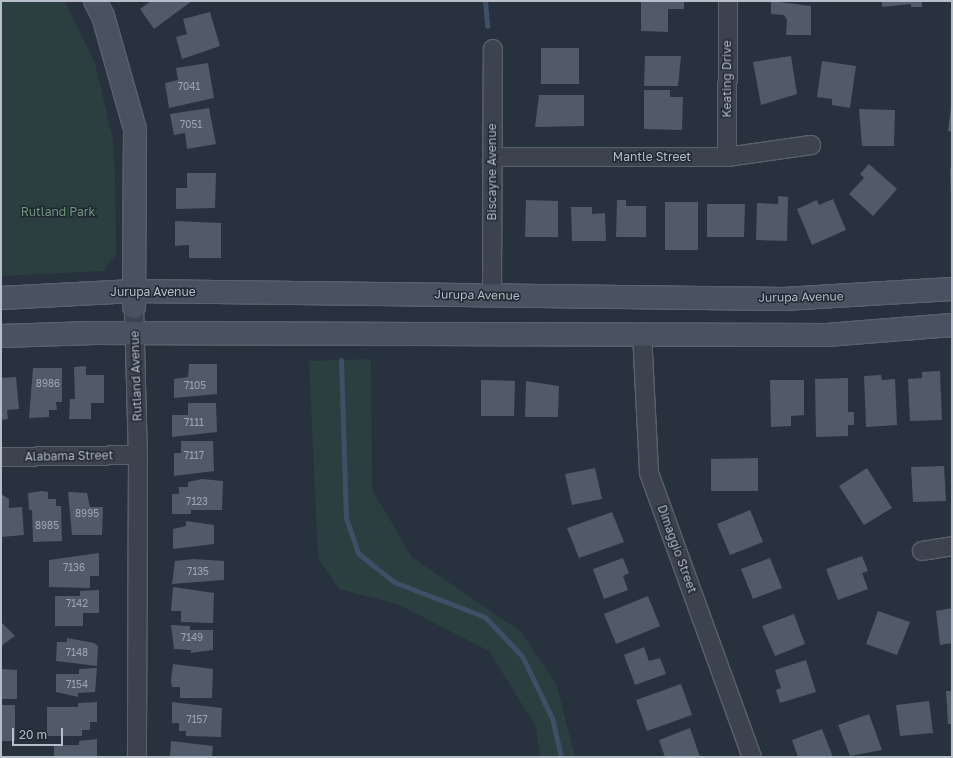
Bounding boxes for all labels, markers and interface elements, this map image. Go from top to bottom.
street label: Keating Drive [720,40,734,118]
house number: 7041 [178,81,200,93]
house number: 7051 [180,119,202,131]
street label: Biscayne Avenue [485,123,499,221]
street label: Mantle Street [613,150,691,164]
park label: Rutland Park [21,205,95,219]
street label: Jurupa Avenue [110,285,196,299]
street label: Jurupa Avenue [434,287,520,303]
street label: Jurupa Avenue [758,289,844,305]
street label: Rutland Avenue [127,330,145,422]
house number: 8986 [36,378,60,390]
house number: 7105 [184,380,206,392]
house number: 7111 [184,417,204,429]
street label: Alabama Street [25,448,113,464]
house number: 7117 [184,450,204,462]
house number: 7123 [186,496,208,508]
street label: Dimaggio Street [654,503,700,595]
house number: 8995 [75,508,99,520]
house number: 8985 [35,520,59,532]
house number: 7136 [63,562,85,574]
house number: 7135 [187,566,209,578]
house number: 7142 [66,598,88,610]
house number: 7149 [181,632,203,644]
house number: 7148 [66,647,88,659]
house number: 7154 [66,679,88,691]
house number: 7157 [186,714,208,726]
scale bar [14,720,65,746]
text: 20 m [19,727,47,742]

